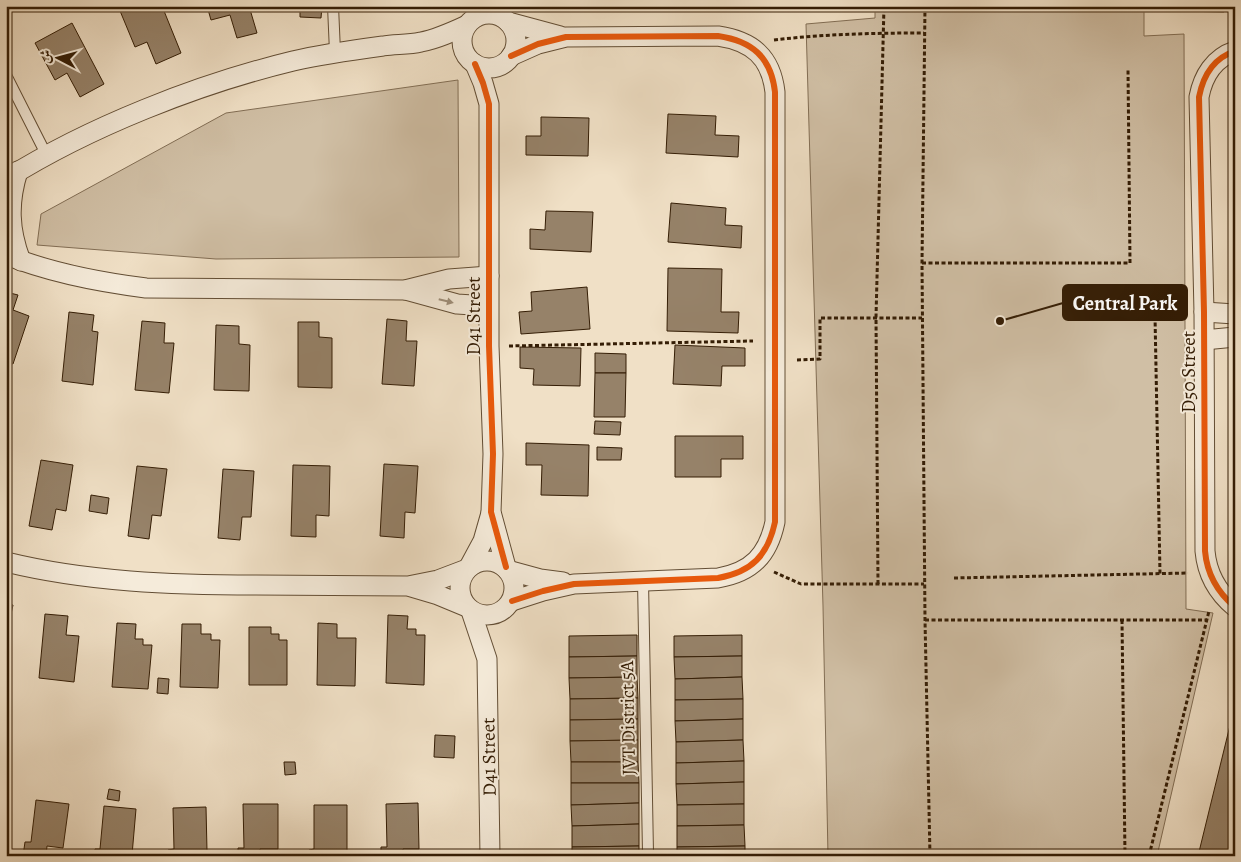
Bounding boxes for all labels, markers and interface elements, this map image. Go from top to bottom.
north arrow [32,32,82,82]
text: ش [35,49,56,65]
street label: D41 Street [461,277,487,355]
callout: Central Park [1063,285,1187,320]
text: Central Park [1073,290,1178,317]
one-way arrow [439,297,454,305]
street label: D50 Street [1176,331,1202,413]
street label: JVT District 5A [614,660,642,775]
street label: D41 Street [475,717,503,797]

